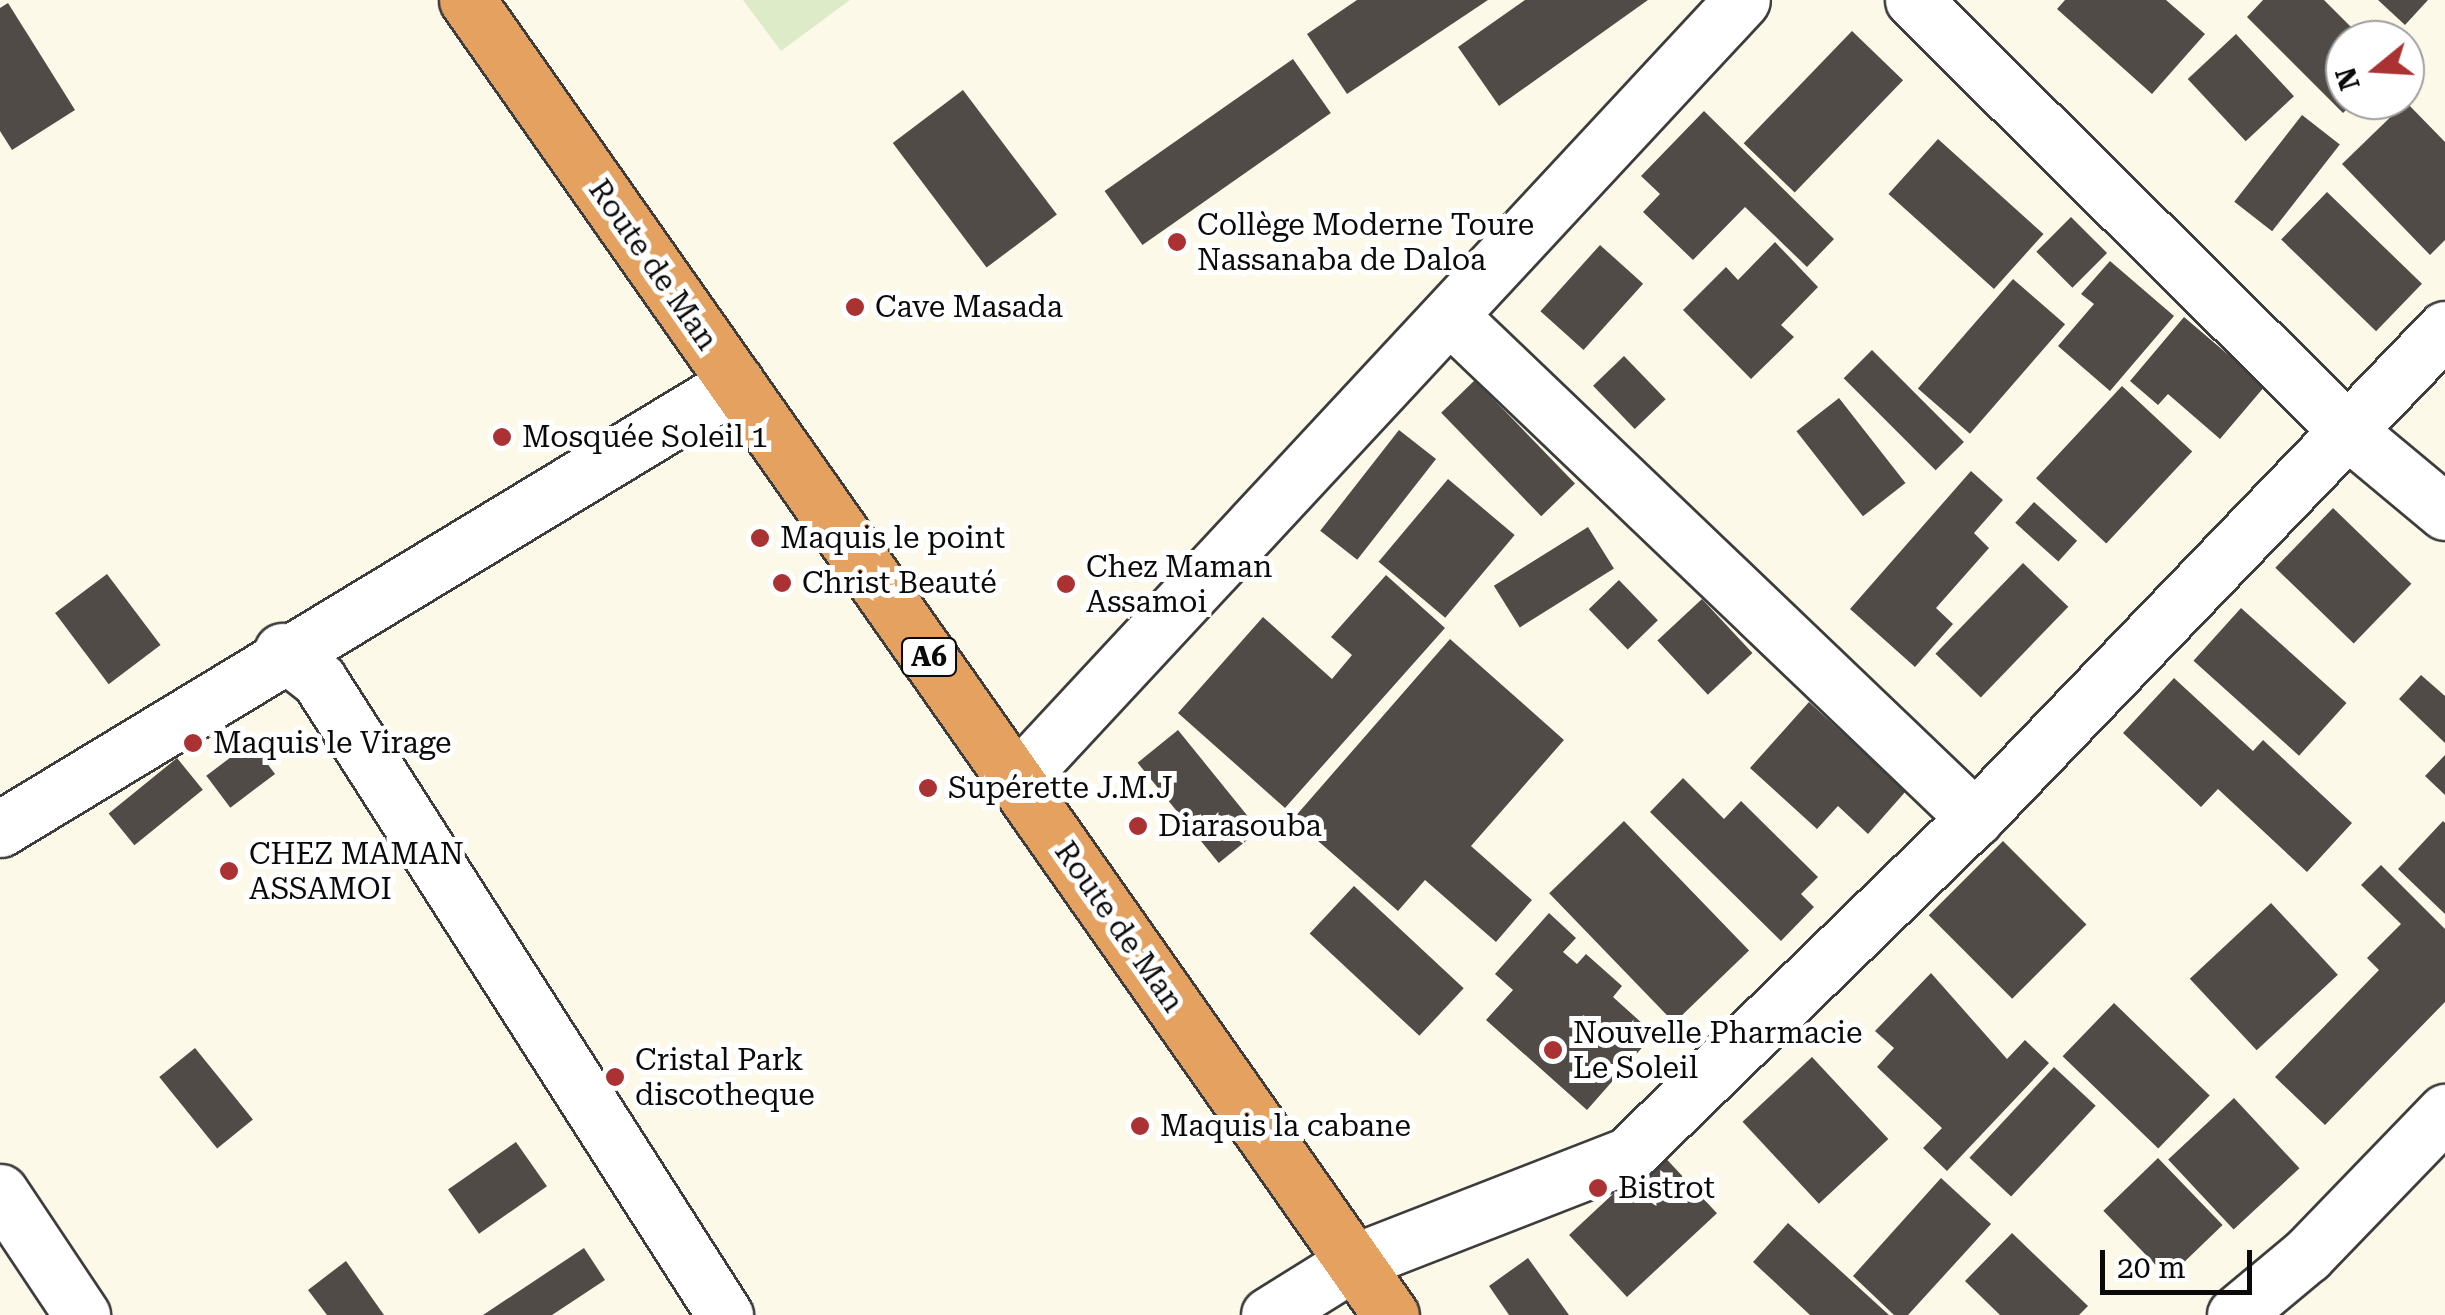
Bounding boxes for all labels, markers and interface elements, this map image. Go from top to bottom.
north arrow [2325,20,2425,120]
text: N [2329,63,2367,94]
street label: Route de Man [581,173,725,357]
place label: Collège Moderne Toure Nassanaba de Daloa [1197,207,1534,278]
marker: Collège Moderne Toure Nassanaba de Daloa [1166,231,1188,253]
place label: Cave Masada [875,289,1063,325]
marker: Cave Masada [844,296,866,318]
place label: Mosquée Soleil 1 [522,419,768,455]
marker: Mosquée Soleil 1 [491,426,513,448]
place label: Maquis le point [780,520,1005,556]
marker: Maquis le point [749,527,771,549]
place label: Chez Maman Assamoi [1086,549,1272,620]
place label: Christ Beauté [802,565,997,601]
marker: Christ Beauté [771,572,793,594]
marker: Chez Maman Assamoi [1055,573,1077,595]
road number: A6 [899,634,959,680]
place label: Maquis le Virage [213,725,452,761]
marker: Maquis le Virage [182,732,204,754]
place label: Supérette J.M.J [948,770,1173,806]
marker: Supérette J.M.J [917,777,939,799]
place label: Diarasouba [1158,808,1322,844]
marker: Diarasouba [1127,815,1149,837]
street label: Route de Man [1047,835,1191,1019]
place label: CHEZ MAMAN ASSAMOI [249,836,464,906]
marker: CHEZ MAMAN ASSAMOI [218,860,240,882]
place label: Nouvelle Pharmacie Le Soleil [1573,1015,1863,1086]
marker: Nouvelle Pharmacie Le Soleil [1542,1039,1564,1061]
place label: Cristal Park discotheque [635,1042,815,1112]
marker: Cristal Park discotheque [604,1066,626,1088]
place label: Maquis la cabane [1160,1108,1411,1144]
marker: Maquis la cabane [1129,1115,1151,1137]
place label: Bistrot [1618,1170,1715,1206]
marker: Bistrot [1587,1177,1609,1199]
scale bar [2105,1230,2258,1292]
text: 20 m [2117,1250,2186,1285]

